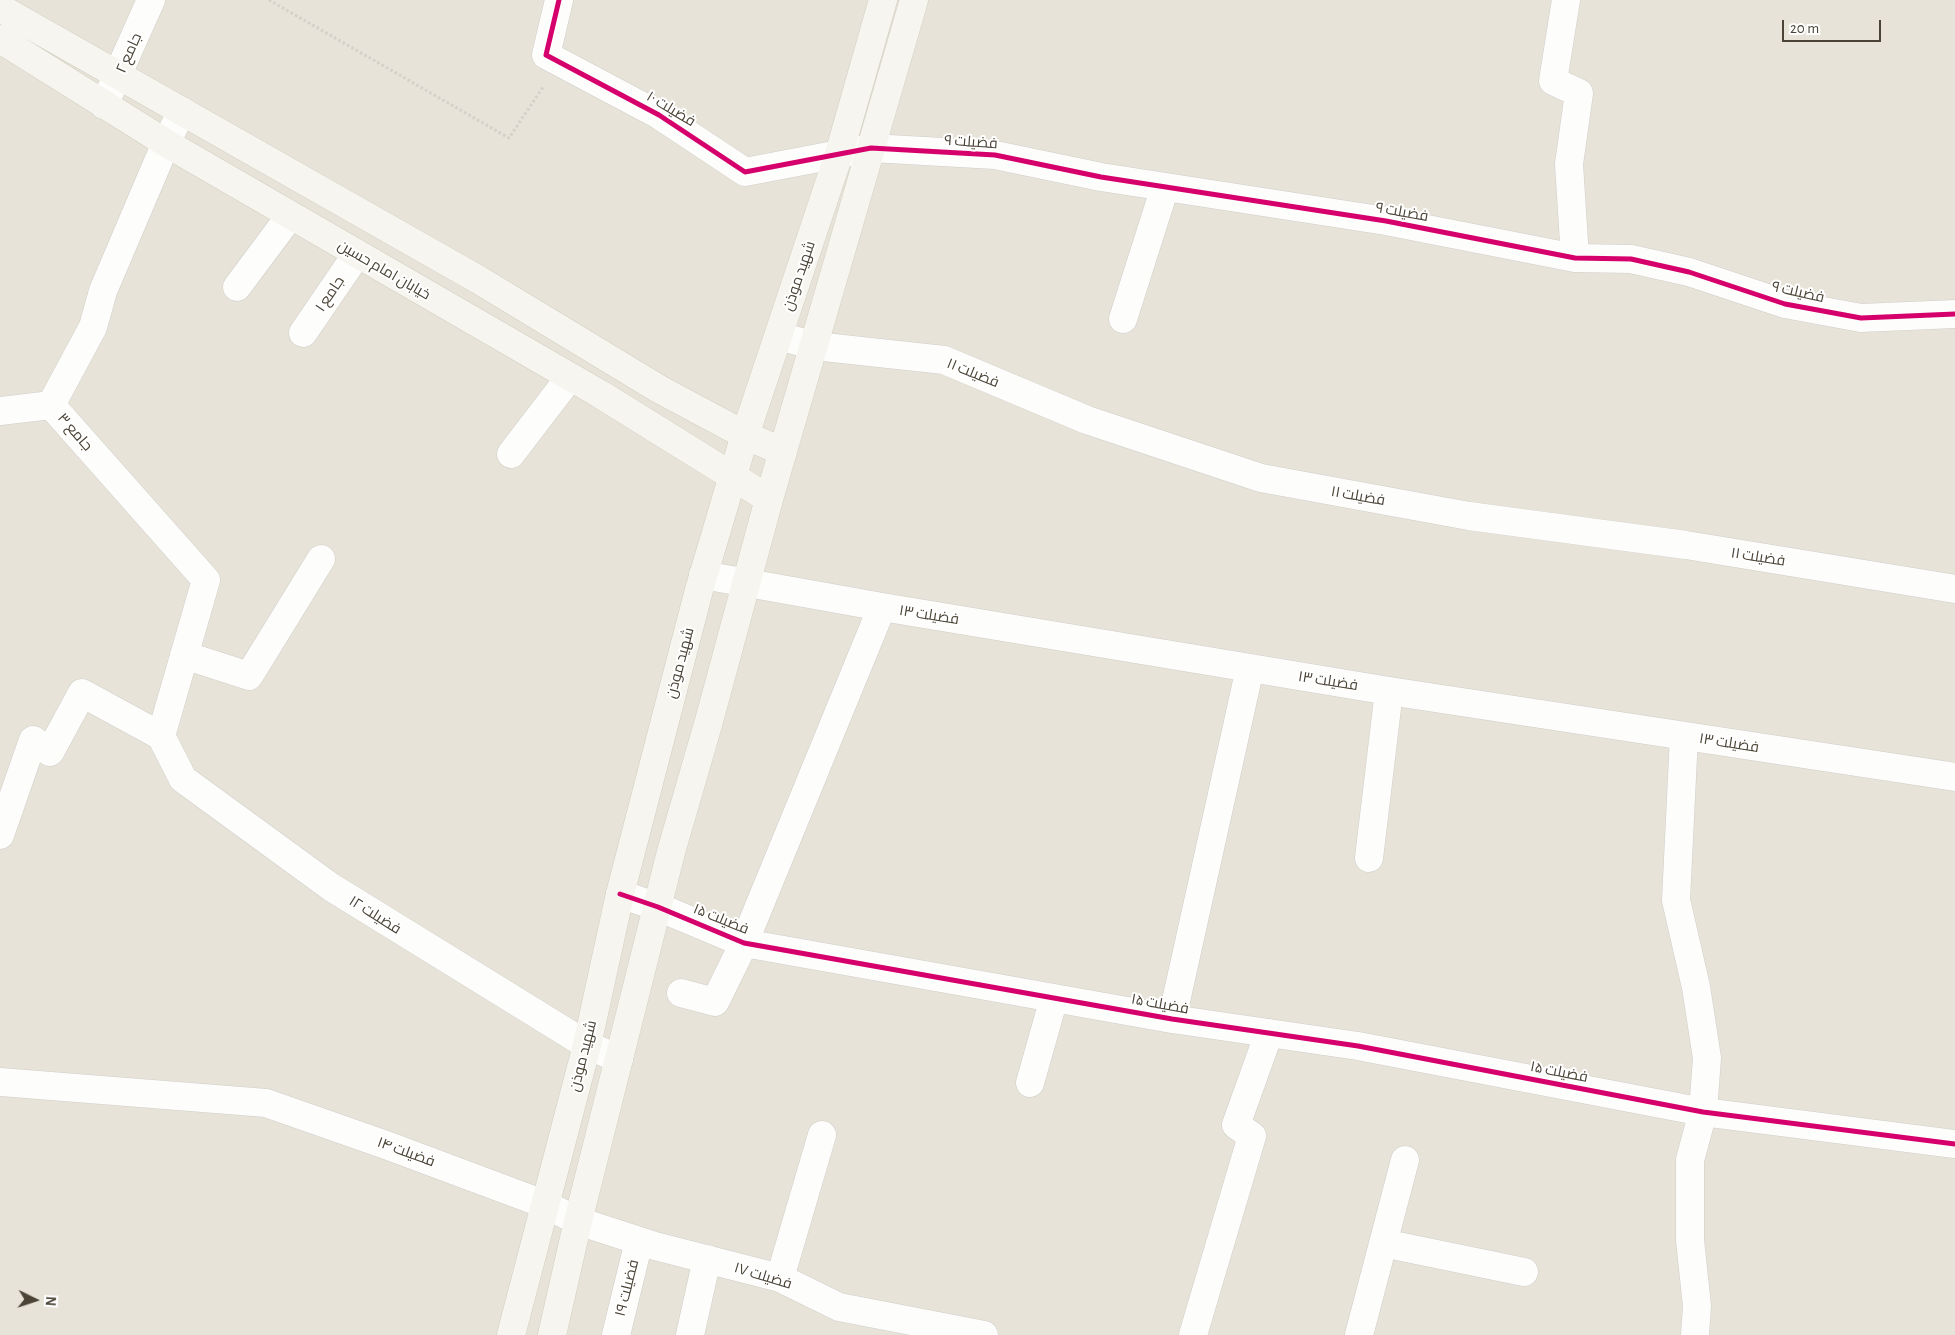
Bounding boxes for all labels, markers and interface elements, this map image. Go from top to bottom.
scale bar [1785,10,1884,42]
text: 20 m [1790,21,1819,36]
street label: جامع ۲ [112,30,146,76]
street label: فضیلت ۱۰ [643,87,699,131]
street label: فضیلت ۹ [944,131,998,153]
street label: فضیلت ۹ [1374,198,1430,226]
street label: خیابان امام حسین [334,236,434,304]
street label: شهید موذن [779,239,819,313]
street label: جامع ۱ [312,273,348,315]
street label: فضیلت ۹ [1770,277,1826,307]
street label: فضیلت ۱۱ [944,354,1002,392]
street label: جامع ۳ [54,409,96,455]
street label: فضیلت ۱۱ [1329,482,1387,510]
street label: فضیلت ۱۱ [1729,544,1787,570]
street label: فضیلت ۱۳ [898,601,960,629]
street label: شهید موذن [662,626,698,700]
street label: فضیلت ۱۳ [1297,667,1359,695]
street label: فضیلت ۱۳ [1698,729,1760,757]
street label: فضیلت ۱۲ [346,892,404,938]
street label: فضیلت ۱۵ [691,900,751,938]
street label: فضیلت ۱۵ [1130,990,1190,1018]
street label: شهید موذن [565,1019,601,1093]
street label: فضیلت ۱۵ [1529,1058,1589,1086]
street label: فضیلت ۱۴ [375,1133,437,1171]
street label: فضیلت ۱۹ [611,1258,643,1318]
street label: فضیلت ۱۷ [732,1259,794,1293]
north arrow [10,1275,60,1325]
text: N [43,1296,57,1306]

